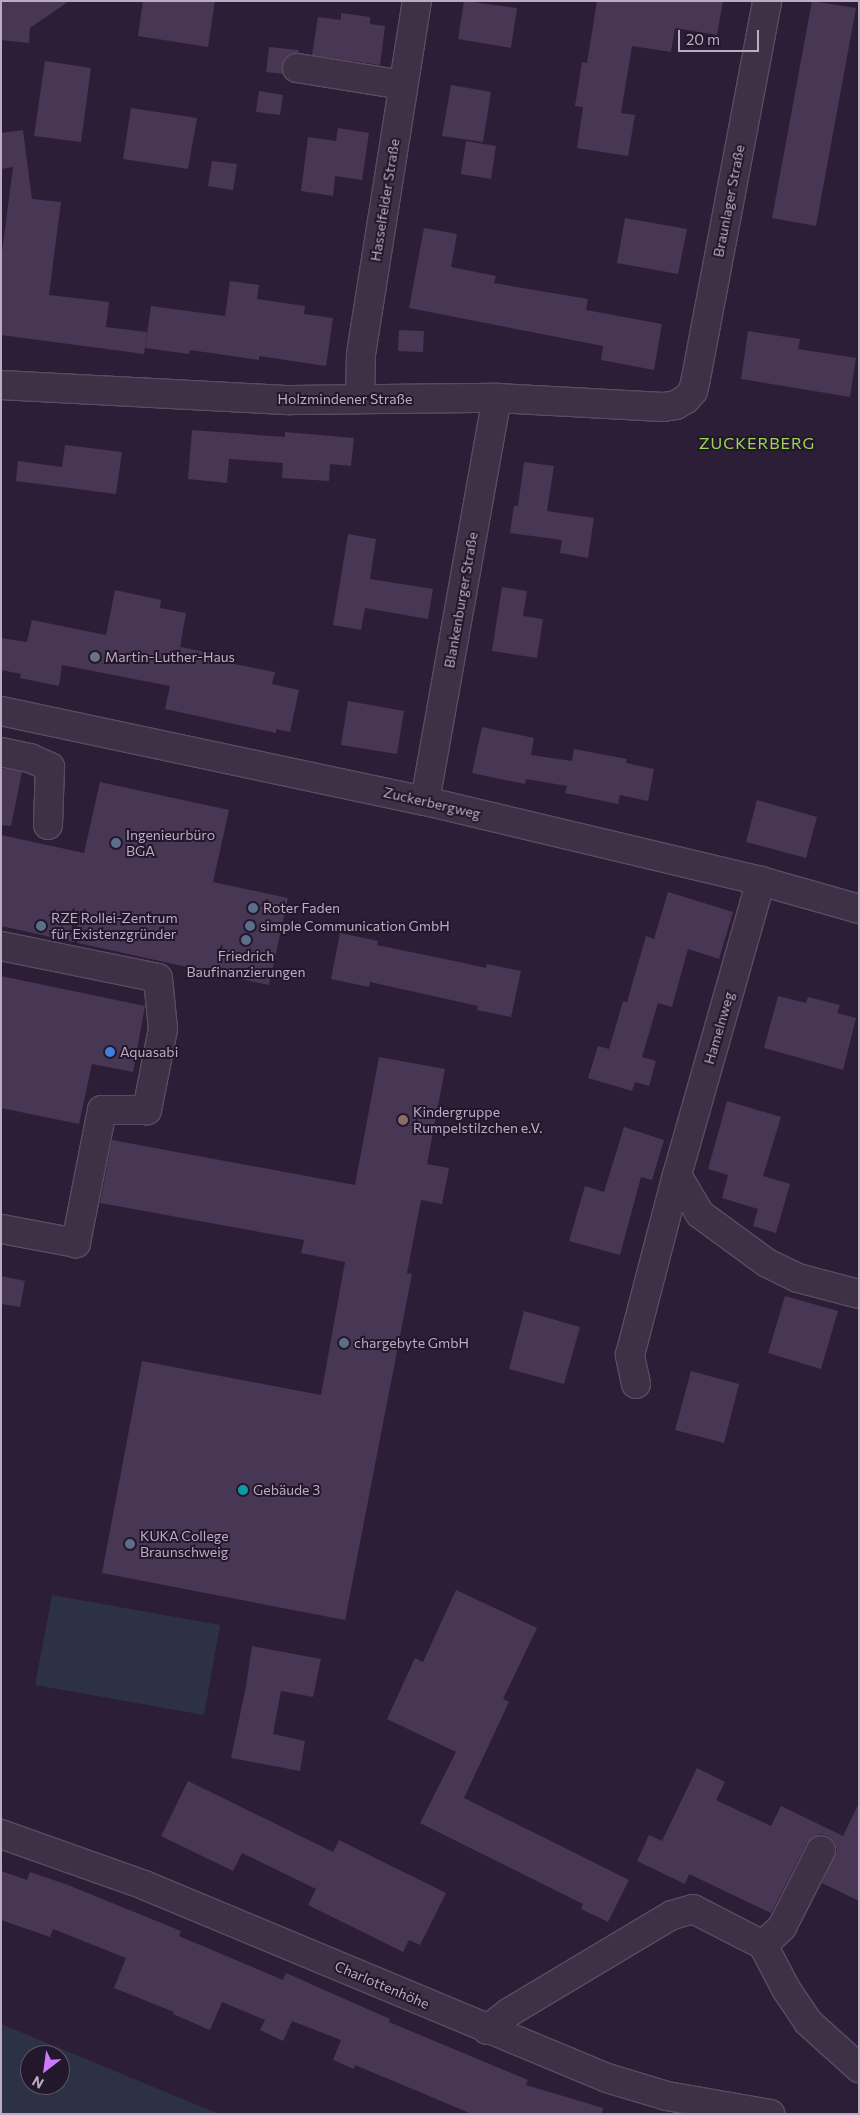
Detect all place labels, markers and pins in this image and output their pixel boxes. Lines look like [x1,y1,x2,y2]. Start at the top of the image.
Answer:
place label: Martin-Luther-Haus [105,649,235,665]
marker: Martin-Luther-Haus [89,651,101,663]
place label: Ingenieurbüro BGA [126,827,215,860]
marker: Ingenieurbüro BGA [110,837,122,849]
place label: Roter Faden [263,900,340,916]
marker: Roter Faden [247,902,259,914]
place label: RZE Rollei-Zentrum für Existenzgründer [51,910,178,942]
place label: simple Communication GmbH [260,918,450,934]
marker: RZE Rollei-Zentrum für Existenzgründer [35,920,47,932]
marker: simple Communication GmbH [244,920,256,932]
marker: Friedrich Baufinanzierungen [240,934,252,946]
place label: Friedrich Baufinanzierungen [187,948,305,980]
place label: Aquasabi [120,1044,178,1060]
marker: Aquasabi [104,1046,116,1058]
place label: Kindergruppe Rumpelstilzchen e.V. [413,1104,543,1136]
marker: Kindergruppe Rumpelstilzchen e.V. [397,1114,409,1126]
place label: chargebyte GmbH [354,1335,469,1351]
marker: chargebyte GmbH [338,1337,350,1349]
place label: Gebäude 3 [253,1482,320,1498]
marker: Gebäude 3 [237,1484,249,1496]
place label: KUKA College Braunschweig [140,1528,229,1560]
marker: KUKA College Braunschweig [124,1538,136,1550]

